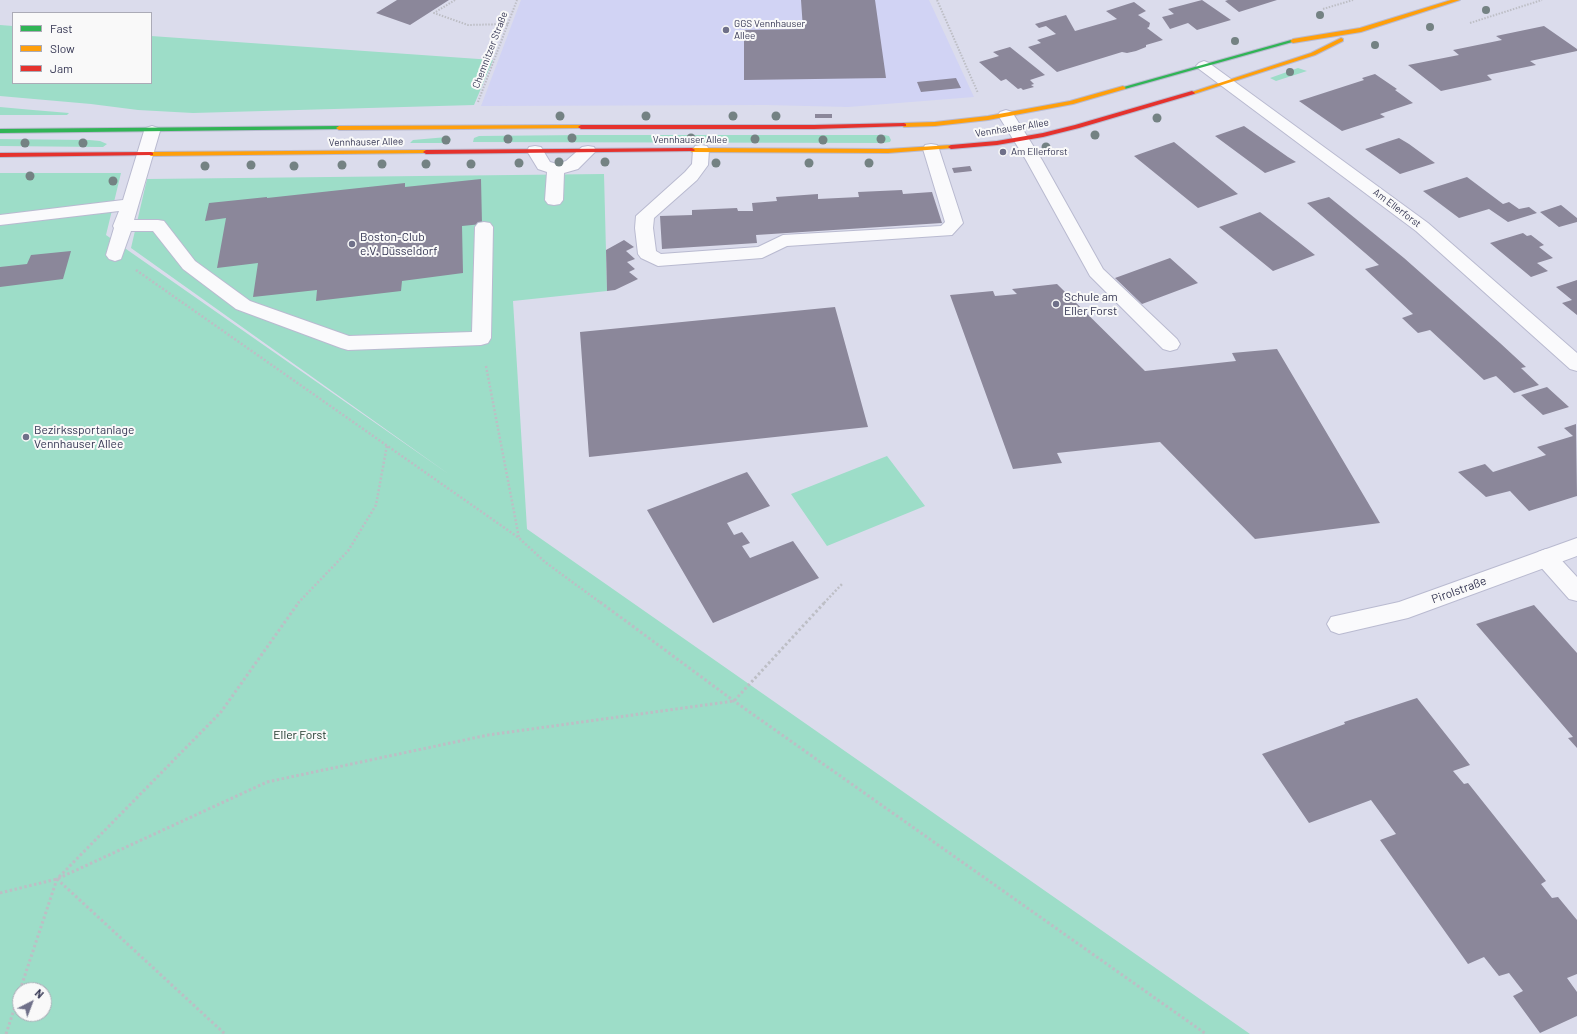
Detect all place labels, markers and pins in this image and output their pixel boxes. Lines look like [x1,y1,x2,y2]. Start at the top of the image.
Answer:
place label: GGS Vennhauser Allee [734,18,805,42]
marker: GGS Vennhauser Allee [721,25,731,35]
place label: Am Ellerforst [1011,146,1068,158]
marker: Am Ellerforst [998,147,1008,157]
place label: Boston-Club e.V. Düsseldorf [360,230,438,258]
marker: Boston-Club e.V. Düsseldorf [347,239,357,249]
place label: Schule am Eller Forst [1064,290,1118,318]
marker: Schule am Eller Forst [1051,299,1061,309]
place label: Bezirkssportanlage Vennhauser Allee [34,423,134,451]
marker: Bezirkssportanlage Vennhauser Allee [21,432,31,442]

